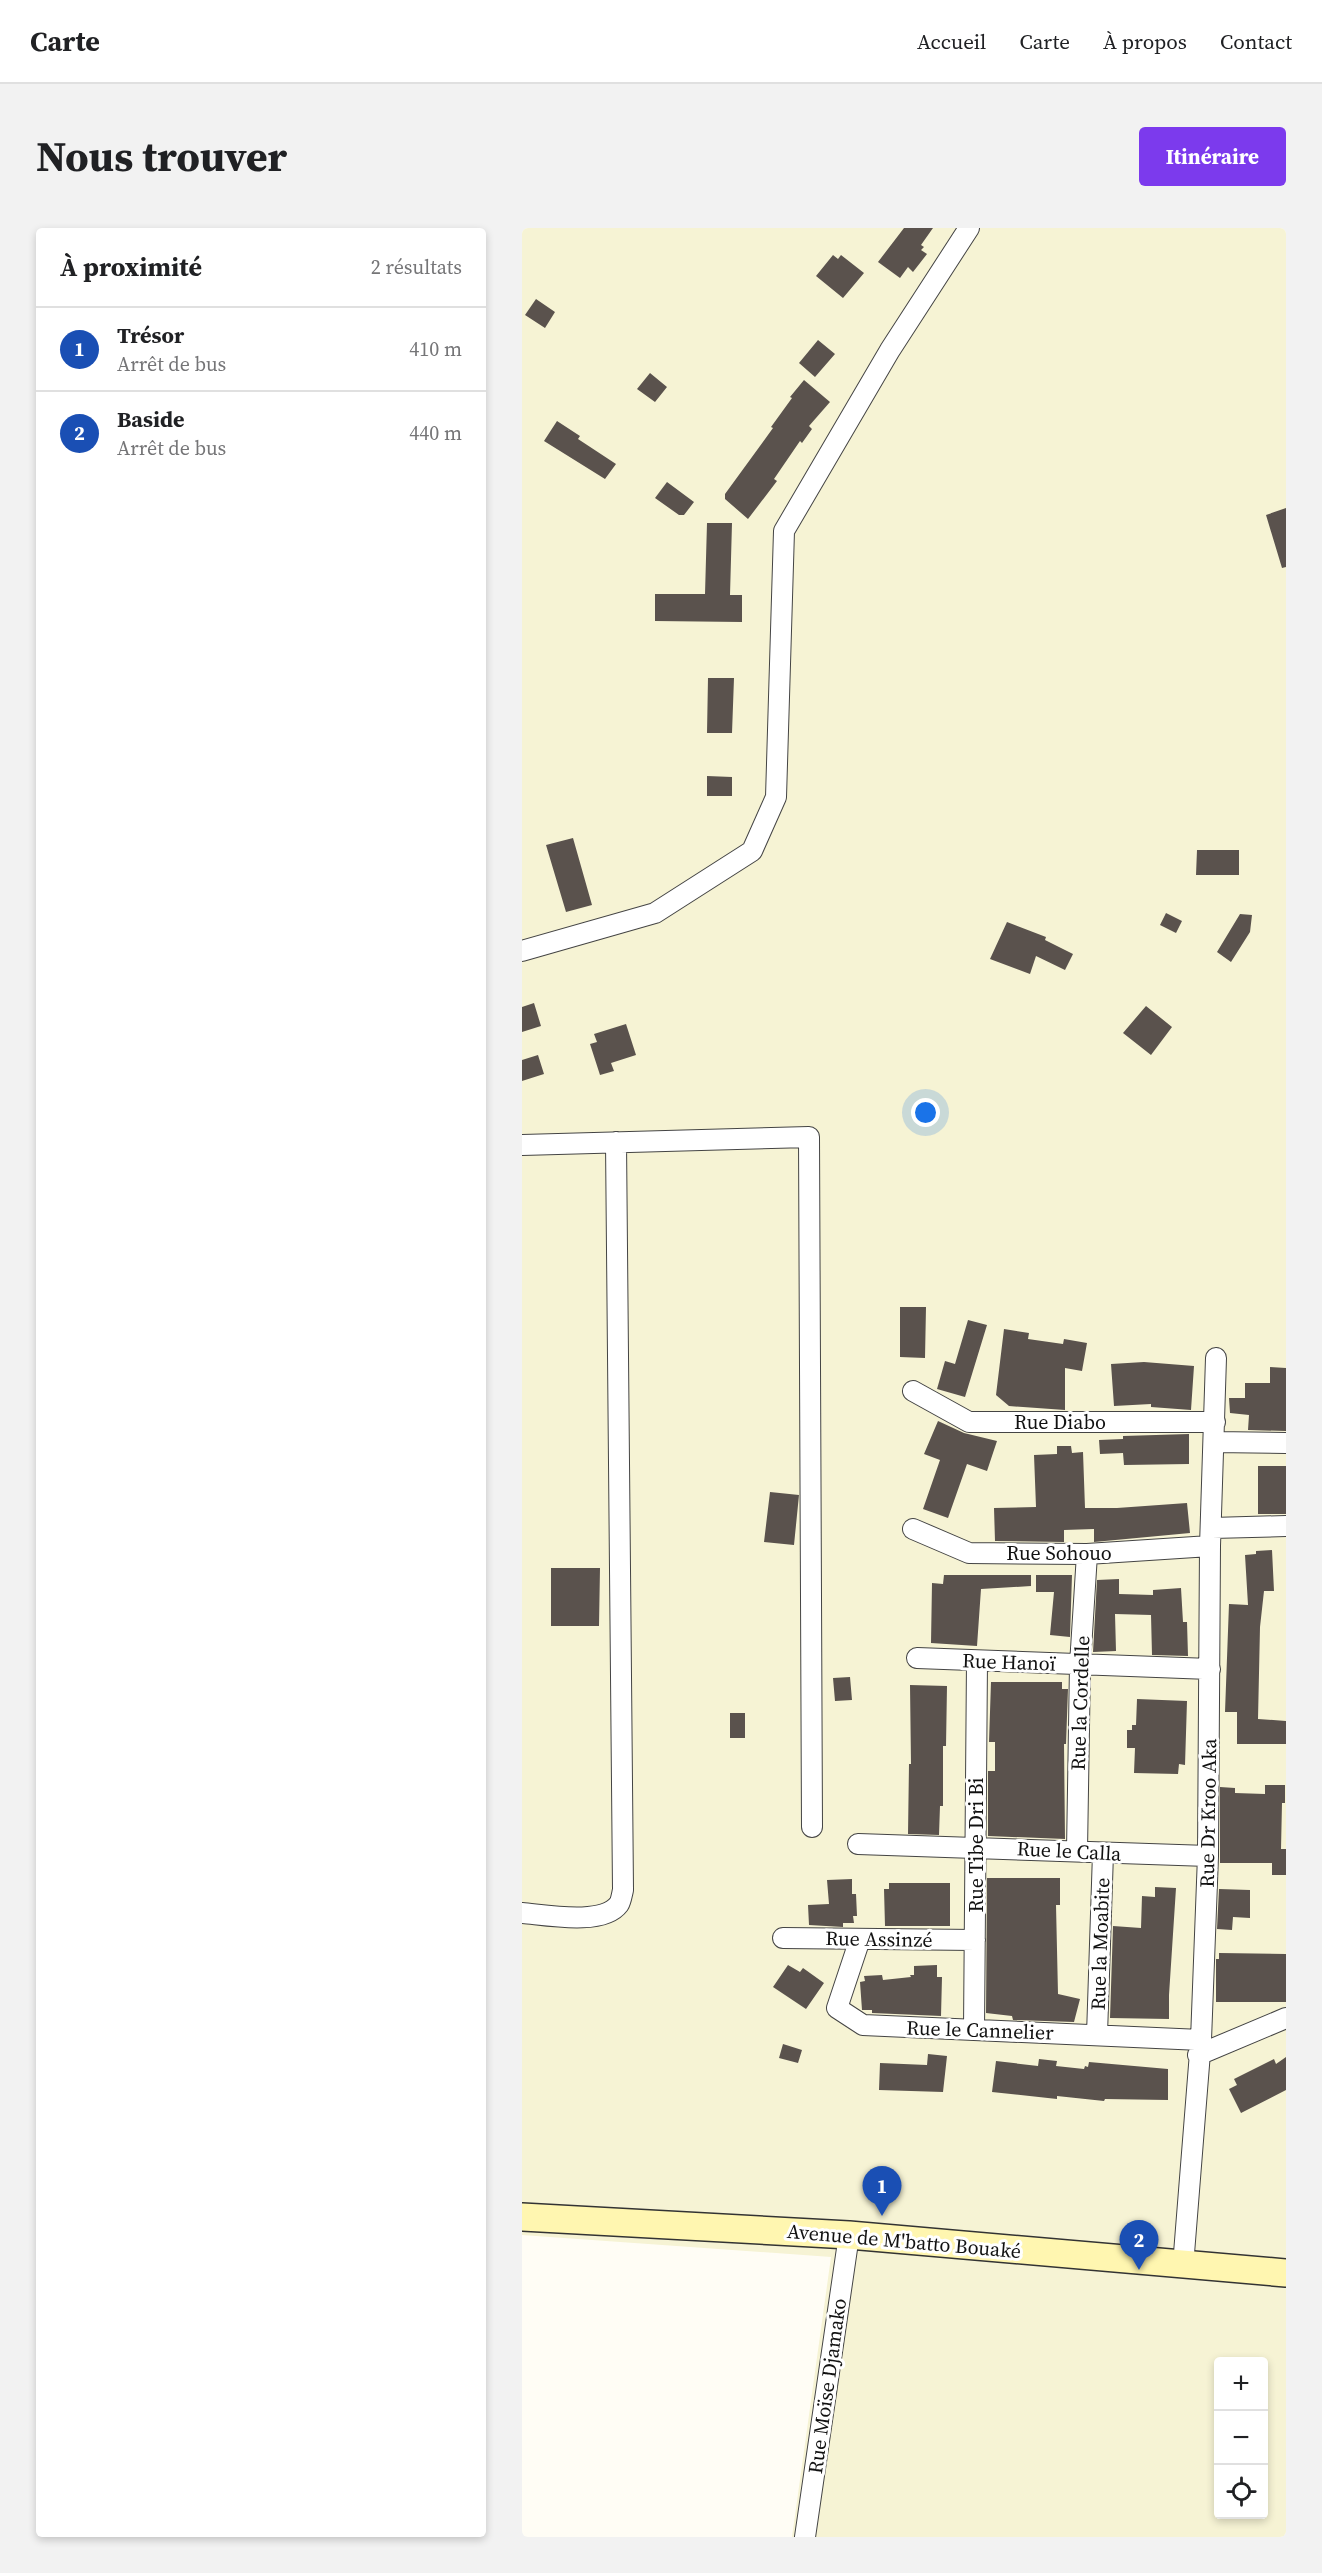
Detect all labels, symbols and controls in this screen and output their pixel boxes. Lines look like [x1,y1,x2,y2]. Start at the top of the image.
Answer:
text: Carte [30,22,100,60]
text: Accueil [917,27,986,56]
text: Carte [1019,27,1070,56]
text: À propos [1103,27,1187,56]
text: Contact [1220,27,1292,56]
text: Nous trouver [36,127,287,185]
button: Itinéraire [1139,127,1286,186]
text: À proximité [60,249,202,285]
text: 2 résultats [371,253,462,281]
text: Trésor [117,320,184,350]
text: 1 [74,335,85,363]
text: 410 m [409,335,462,363]
text: Arrêt de bus [117,350,226,378]
text: Baside [117,404,184,434]
text: 2 [74,419,85,447]
text: 440 m [409,419,462,447]
text: Arrêt de bus [117,434,226,462]
your location [911,1098,940,1127]
street label: Rue Diabo [1014,1408,1106,1436]
street label: Rue Sohouo [1006,1539,1112,1567]
street label: Rue la Cordelle [1064,1635,1096,1771]
street label: Rue Hanoï [962,1646,1057,1678]
street label: Rue Dr Kroo Aka [1193,1737,1223,1888]
street label: Rue Tibe Dri Bi [962,1777,990,1912]
street label: Rue le Calla [1016,1834,1123,1868]
street label: Rue la Moabite [1084,1877,1116,2011]
street label: Rue Assinzé [825,1924,933,1954]
street label: Rue le Cannelier [906,2013,1055,2047]
pin: 1 [862,2166,902,2216]
street label: Avenue de M'batto Bouaké [786,2217,1022,2265]
pin: 2 [1120,2220,1158,2270]
street label: Rue Moïse Djamako [801,2297,853,2475]
map controls [1214,2357,1268,2519]
button: + [1214,2357,1268,2411]
button: − [1214,2411,1268,2465]
button: locate [1214,2465,1268,2519]

